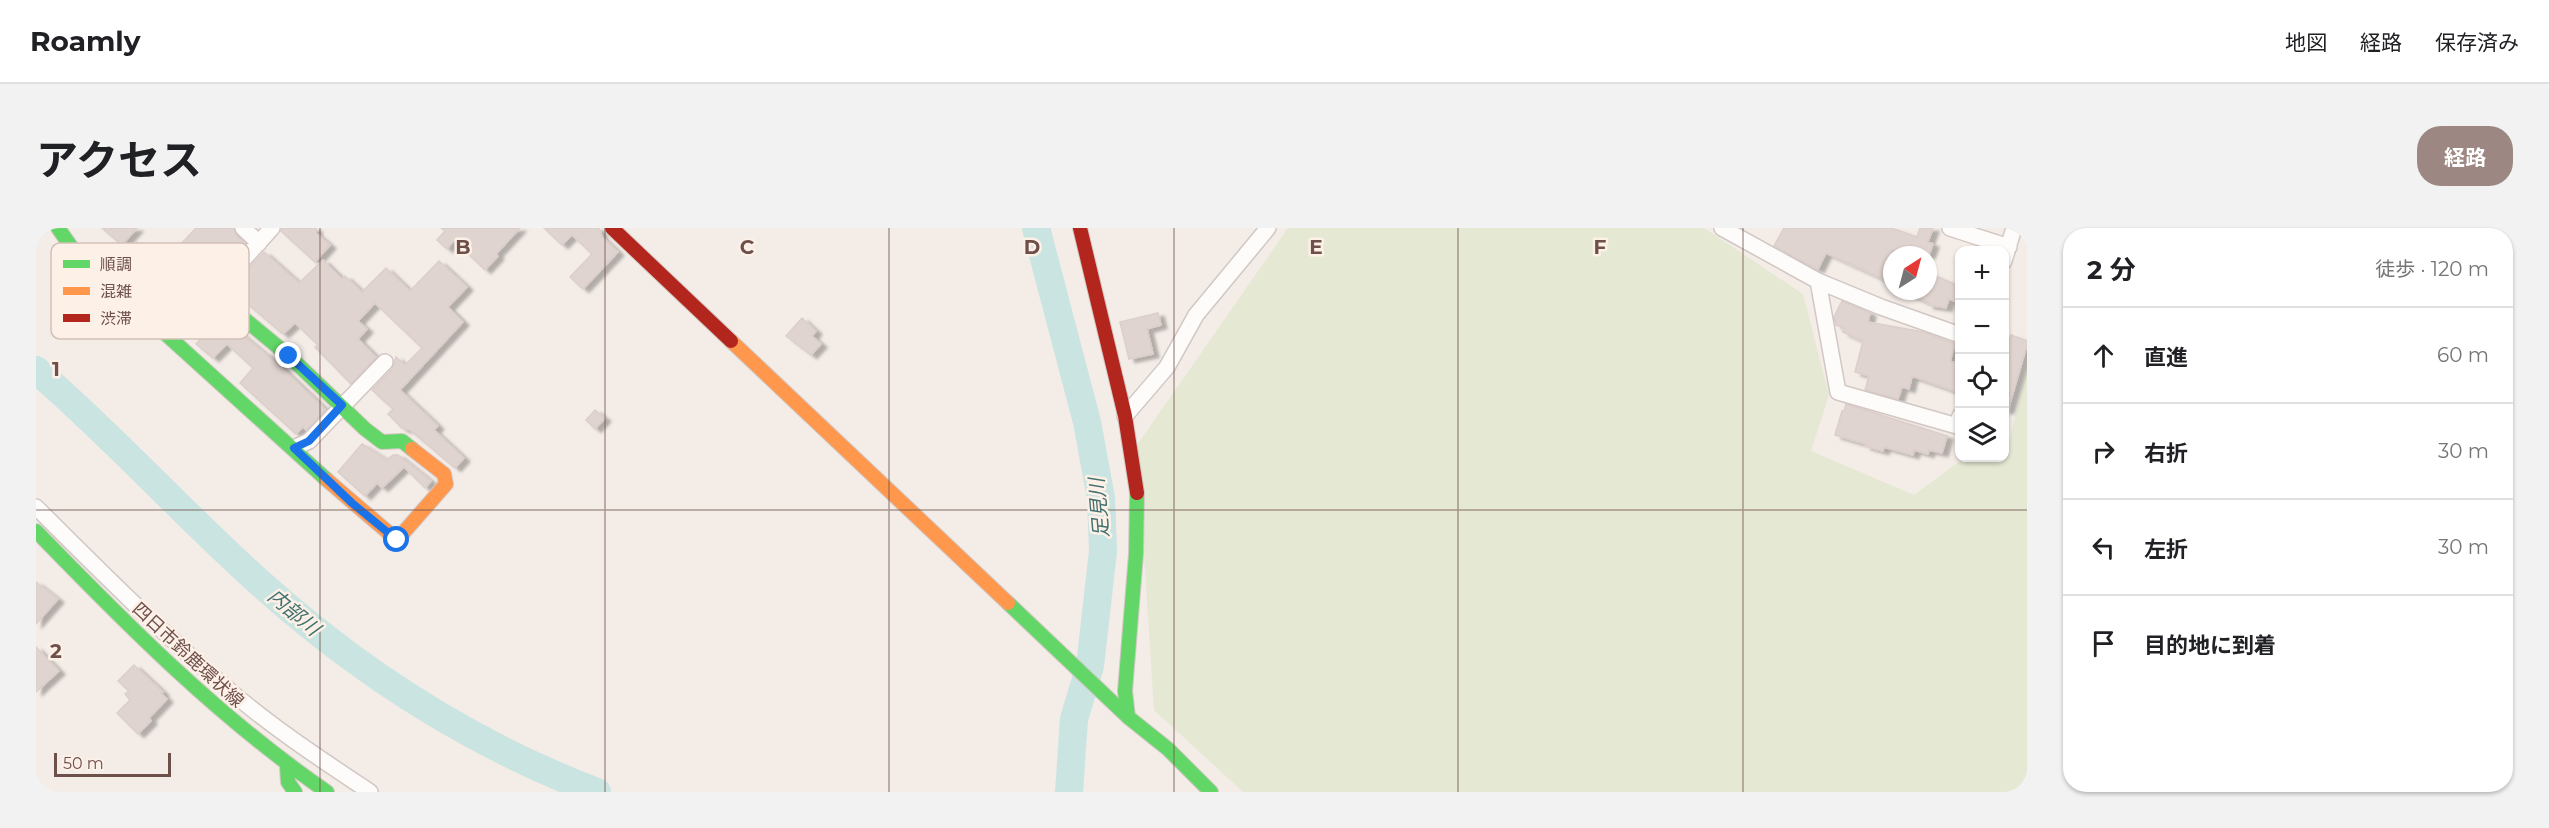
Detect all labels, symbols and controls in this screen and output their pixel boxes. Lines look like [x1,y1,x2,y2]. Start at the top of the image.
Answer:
text: Roamly [30,24,140,58]
text: 地図 [2285,30,2327,55]
text: 経路 [2360,30,2402,55]
text: 保存済み [2435,30,2519,55]
button: 経路 [2417,126,2513,186]
text: アクセス [36,134,202,186]
text: B [455,235,471,259]
text: C [740,235,755,259]
text: D [1024,235,1040,259]
text: E [1309,235,1323,259]
text: F [1594,235,1607,259]
legend [51,243,249,339]
north arrow [1883,246,1937,300]
map controls [1955,246,2009,462]
button: + [1955,246,2009,300]
text: 2 分 [2087,254,2136,286]
text: 順調 [100,255,132,274]
text: 徒歩 · 120 m [2375,257,2489,281]
text: 混雑 [100,282,132,301]
button: − [1955,300,2009,354]
text: 渋滞 [100,309,132,328]
icon: ahead [2087,339,2120,372]
route end [275,342,301,368]
text: 60 m [2437,343,2489,367]
text: 直進 [2144,344,2188,371]
button: locate [1955,354,2009,408]
text: 1 [52,357,60,381]
button: layers [1955,408,2009,462]
icon: right [2087,435,2120,468]
text: 30 m [2438,439,2489,463]
text: 右折 [2144,440,2188,467]
water label: 足見川 [1084,475,1114,539]
route start [383,526,409,552]
icon: left [2087,531,2120,564]
text: 30 m [2438,535,2489,559]
text: 左折 [2144,536,2188,563]
water label: 内部川 [263,584,326,642]
street label: 四日市鈴鹿環状線 [128,598,248,712]
icon: arrive [2087,627,2120,660]
text: 目的地に到着 [2144,632,2276,659]
text: 2 [50,639,62,663]
scale bar [54,750,171,778]
text: 50 m [63,754,104,773]

